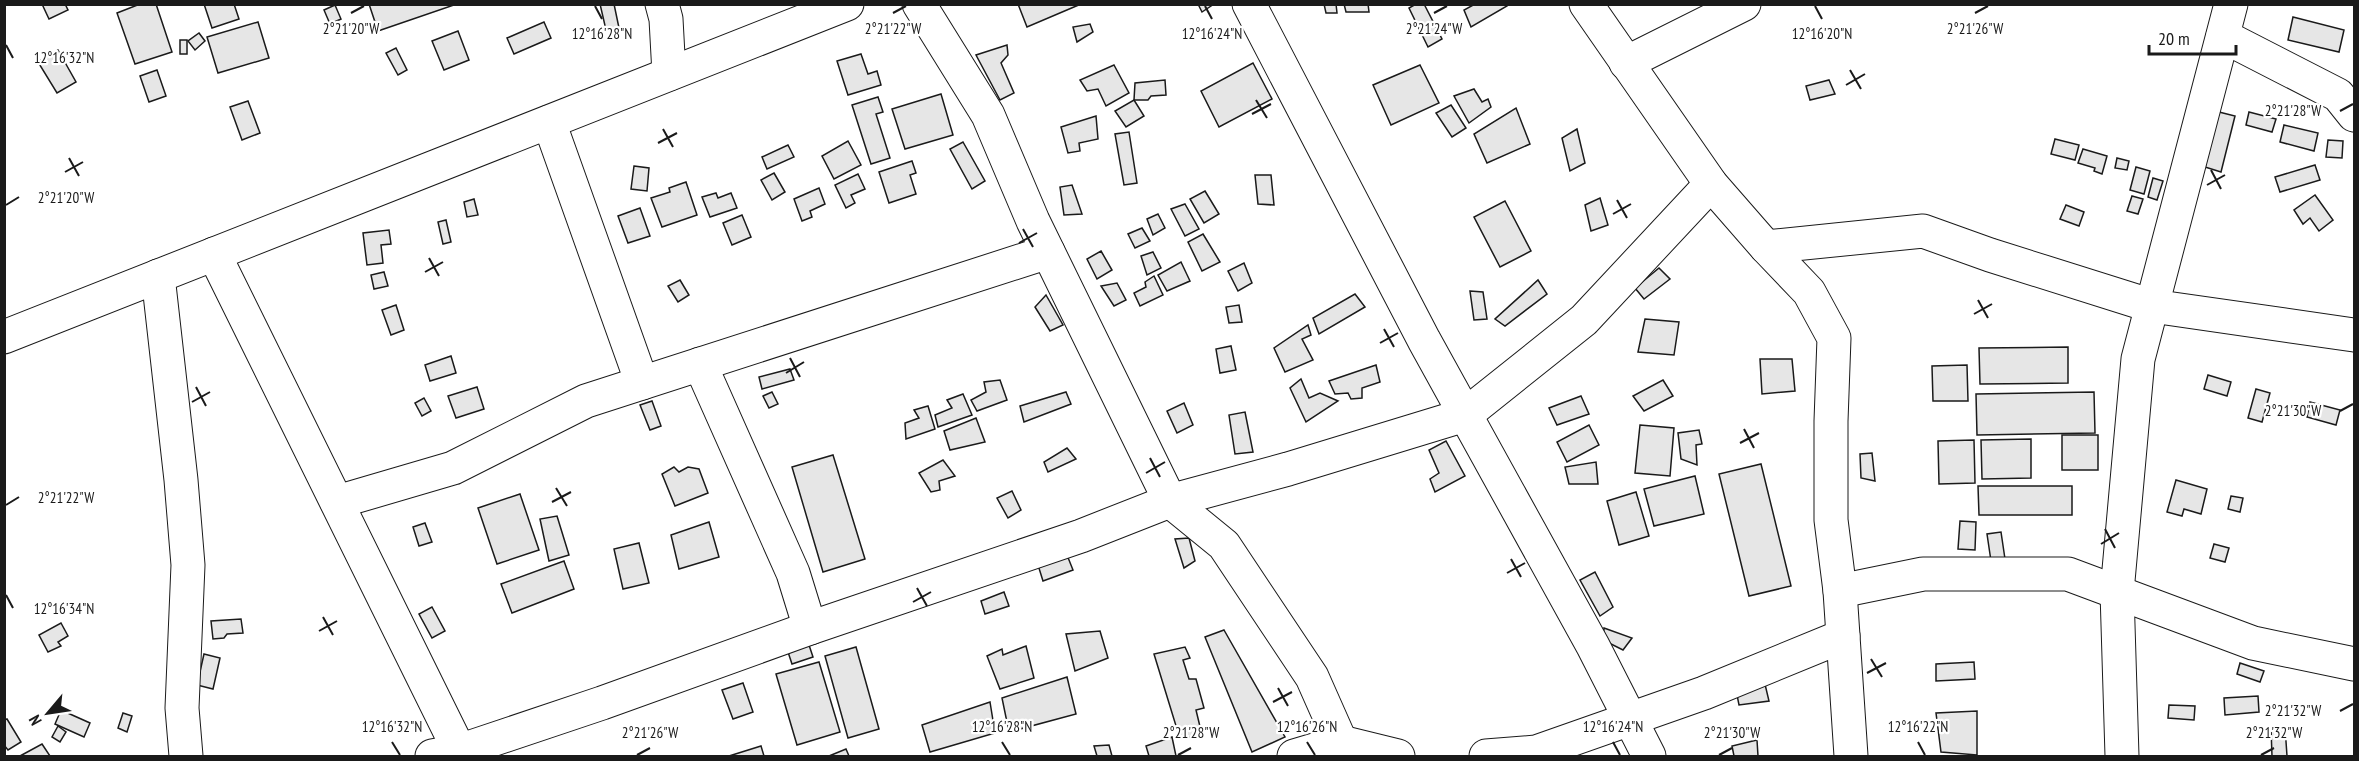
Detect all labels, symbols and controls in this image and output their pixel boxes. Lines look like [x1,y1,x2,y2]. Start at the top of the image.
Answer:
scale bar [2149,18,2236,56]
text: 2°21'20"W [323,19,379,38]
text: 2°21'22"W [865,19,921,38]
text: 2°21'24"W [1406,19,1462,38]
text: 2°21'26"W [1947,19,2003,38]
text: 12°16'28"N [572,24,632,43]
text: 12°16'24"N [1182,24,1242,43]
text: 12°16'20"N [1792,24,1852,43]
text: 20 m [2158,27,2190,50]
text: 12°16'32"N [34,48,94,67]
text: 2°21'28"W [2265,101,2321,120]
text: 2°21'20"W [38,188,94,207]
text: 2°21'30"W [2265,401,2321,420]
text: 2°21'22"W [38,488,94,507]
text: 12°16'34"N [34,599,94,618]
north arrow [18,683,78,743]
text: 2°21'32"W [2265,701,2321,720]
text: N [24,712,46,729]
text: 12°16'32"N [362,717,422,736]
text: 12°16'28"N [972,717,1032,736]
text: 12°16'26"N [1277,717,1337,736]
text: 12°16'24"N [1583,717,1643,736]
text: 12°16'22"N [1888,717,1948,736]
text: 2°21'26"W [622,723,678,742]
text: 2°21'28"W [1163,723,1219,742]
text: 2°21'30"W [1704,723,1760,742]
text: 2°21'32"W [2246,723,2302,742]

